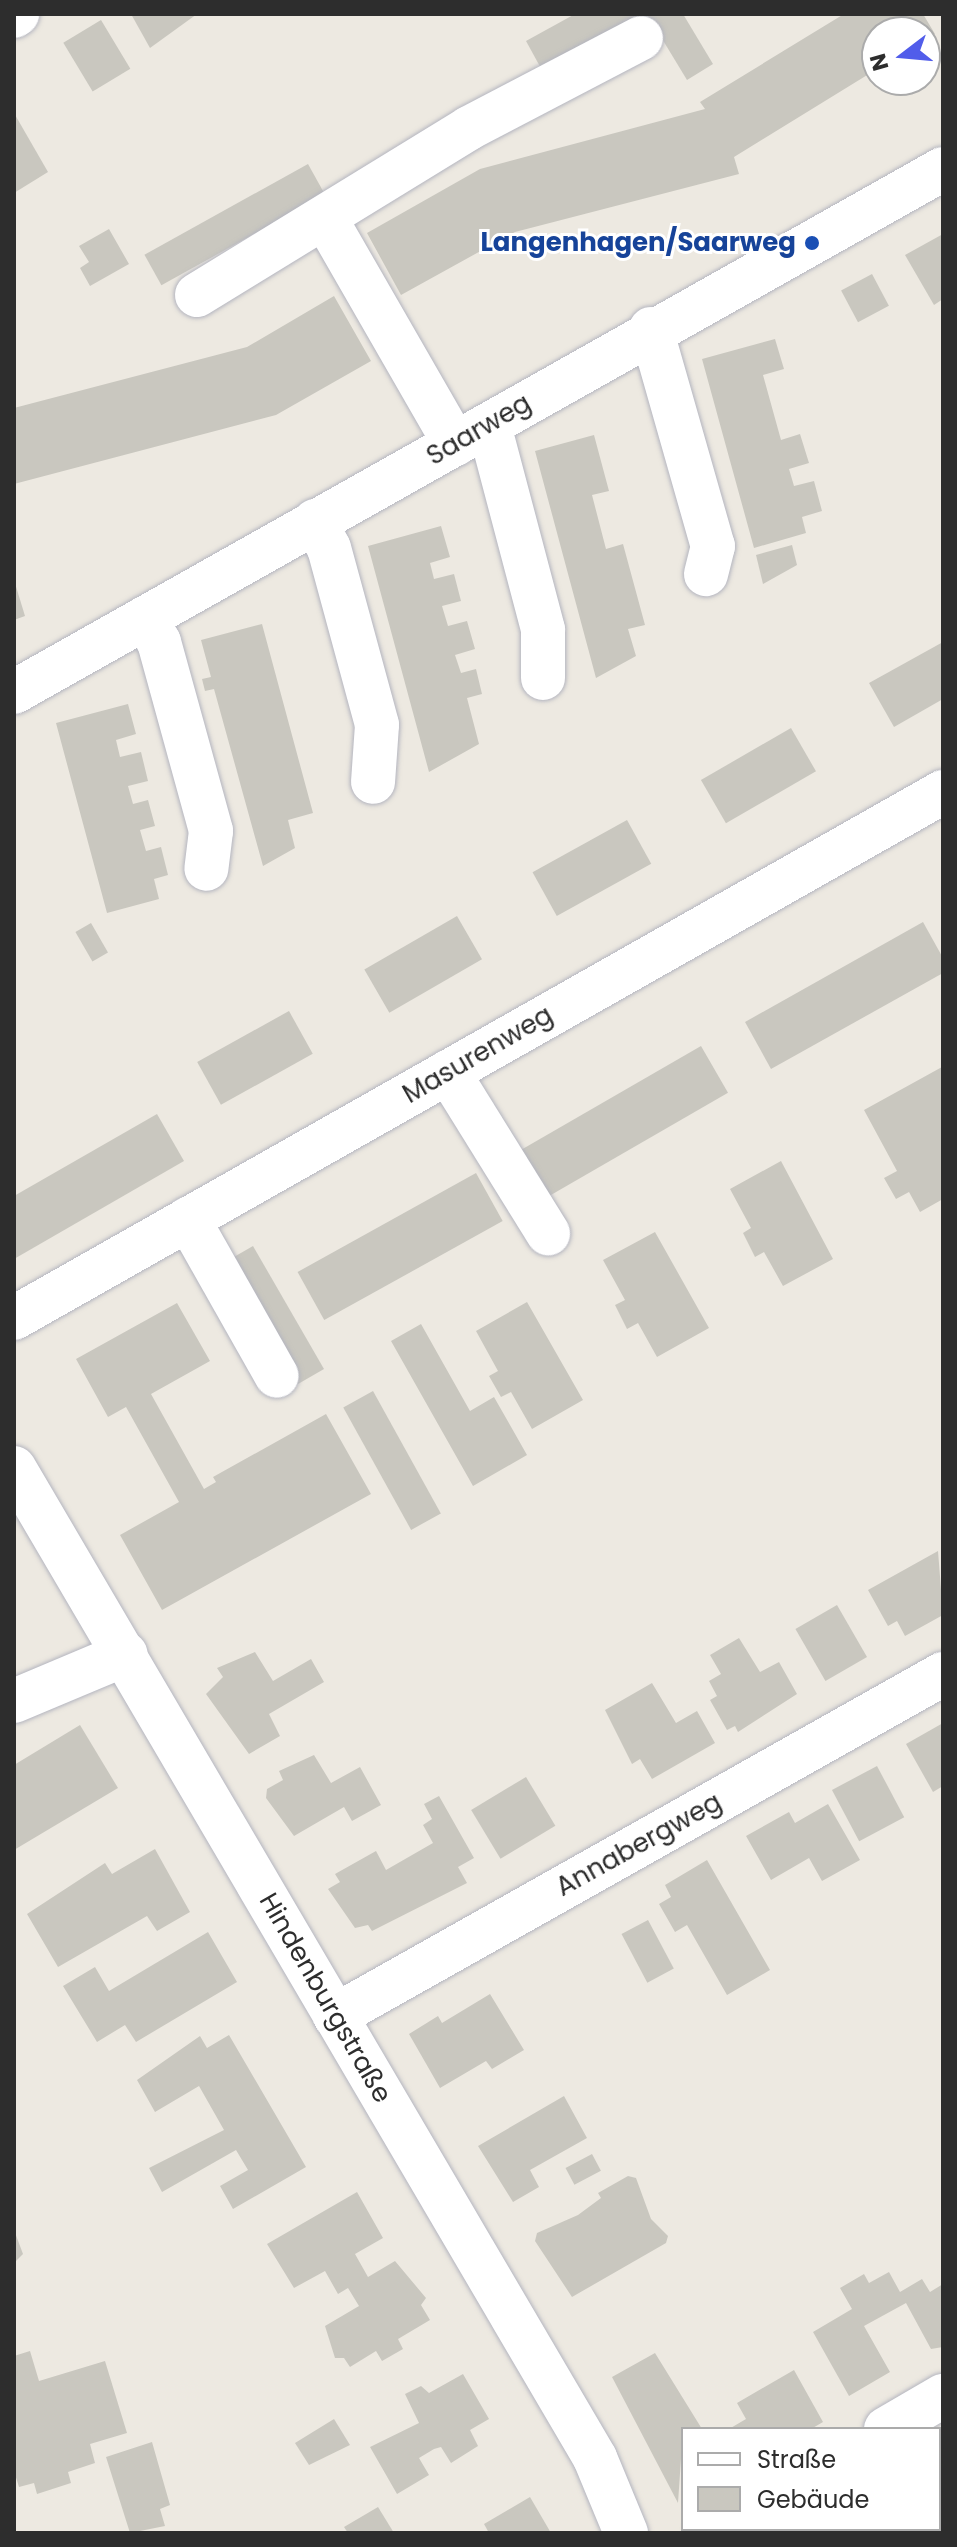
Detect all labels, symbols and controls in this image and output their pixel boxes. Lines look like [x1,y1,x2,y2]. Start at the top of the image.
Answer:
north arrow [861,16,941,96]
text: N [862,50,897,74]
place label: Langenhagen/Saarweg [480,227,796,259]
marker: Langenhagen/Saarweg [803,234,821,252]
street label: Saarweg [421,388,537,472]
street label: Masurenweg [398,1000,558,1110]
street label: Annabergweg [551,1787,727,1903]
street label: Hindenburgstraße [252,1888,398,2108]
legend [681,2427,941,2531]
text: Straße [757,2443,836,2476]
text: Gebäude [757,2483,869,2516]

